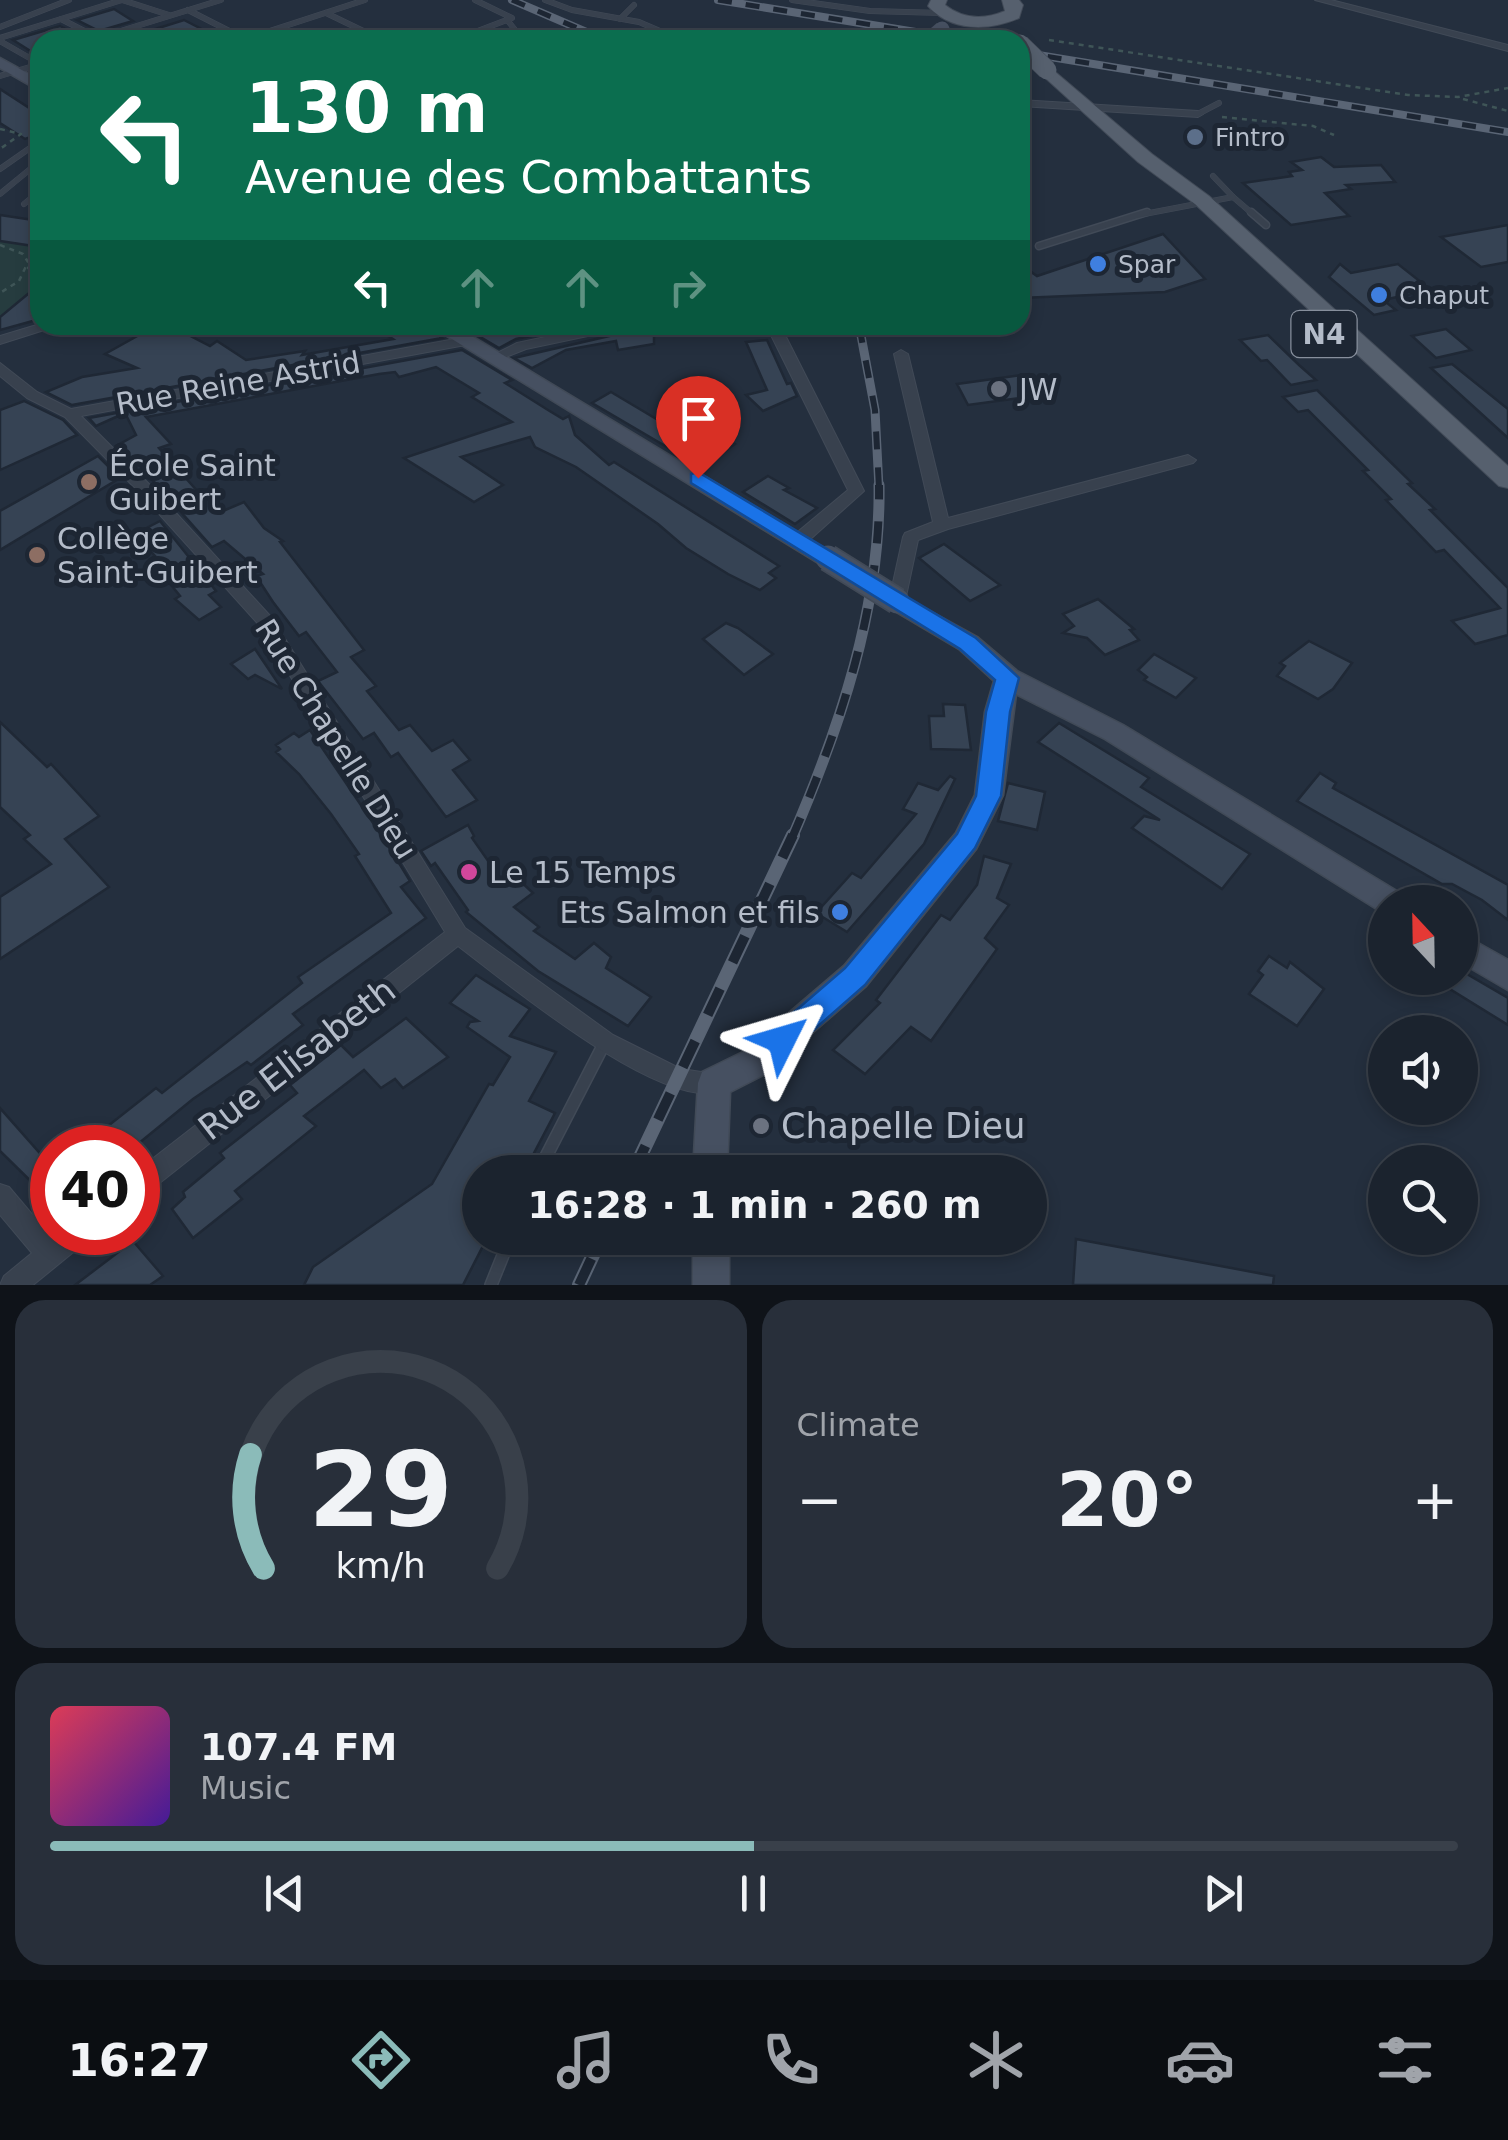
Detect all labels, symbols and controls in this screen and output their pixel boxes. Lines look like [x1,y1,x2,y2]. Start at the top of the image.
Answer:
text: 130 m [245,67,488,149]
icon: left [80,70,210,200]
place label: Fintro [1215,123,1285,152]
marker: Fintro [1184,126,1206,148]
text: Avenue des Combattants [245,151,812,204]
place label: Spar [1118,250,1176,279]
marker: Spar [1087,253,1109,275]
icon: left [345,260,400,315]
icon: ahead [450,260,505,315]
icon: ahead [555,260,610,315]
icon: right [660,260,715,315]
place label: Chaput [1399,281,1489,310]
marker: Chaput [1368,284,1390,306]
road number: N4 [1292,311,1356,357]
street label: Rue Reine Astrid [113,344,363,422]
place label: JW [1017,372,1058,407]
pin [656,376,741,479]
marker: JW [988,378,1010,400]
icon: arrive [671,391,726,446]
place label: École Saint Guibert [109,448,276,517]
marker: École Saint Guibert [78,471,100,493]
place label: Collège Saint-Guibert [57,521,258,590]
marker: Collège Saint-Guibert [26,544,48,566]
street label: Rue Chapelle Dieu [248,613,424,865]
place label: Le 15 Temps [489,855,676,890]
marker: Le 15 Temps [458,861,480,883]
north arrow [1368,885,1478,995]
map controls [1368,885,1478,1255]
place label: Ets Salmon et fils [560,895,820,930]
marker: Ets Salmon et fils [829,901,851,923]
street label: Rue Elisabeth [191,970,403,1148]
position arrow [730,988,834,1092]
button: sound [1368,1015,1478,1125]
place label: Chapelle Dieu [781,1106,1025,1146]
marker: Chapelle Dieu [750,1115,772,1137]
speed limit sign: 40 [30,1125,160,1255]
button: search [1368,1145,1478,1255]
text: 16:28 · 1 min · 260 m [527,1183,982,1227]
text: Climate [797,1406,920,1444]
text: 29 [308,1429,453,1551]
text: 20° [1056,1456,1198,1544]
text: − [797,1468,843,1532]
text: + [1412,1468,1458,1532]
text: km/h [336,1545,426,1586]
text: 107.4 FM [200,1725,397,1769]
text: Music [200,1769,291,1807]
icon: previous [257,1866,312,1921]
icon: pause [726,1866,781,1921]
icon: next [1196,1866,1251,1921]
icon: directions [346,2025,416,2095]
icon: music [551,2025,621,2095]
icon: phone [756,2025,826,2095]
icon: climate [961,2025,1031,2095]
icon: car [1165,2025,1235,2095]
icon: filters [1370,2025,1440,2095]
text: 16:27 [67,2034,211,2087]

